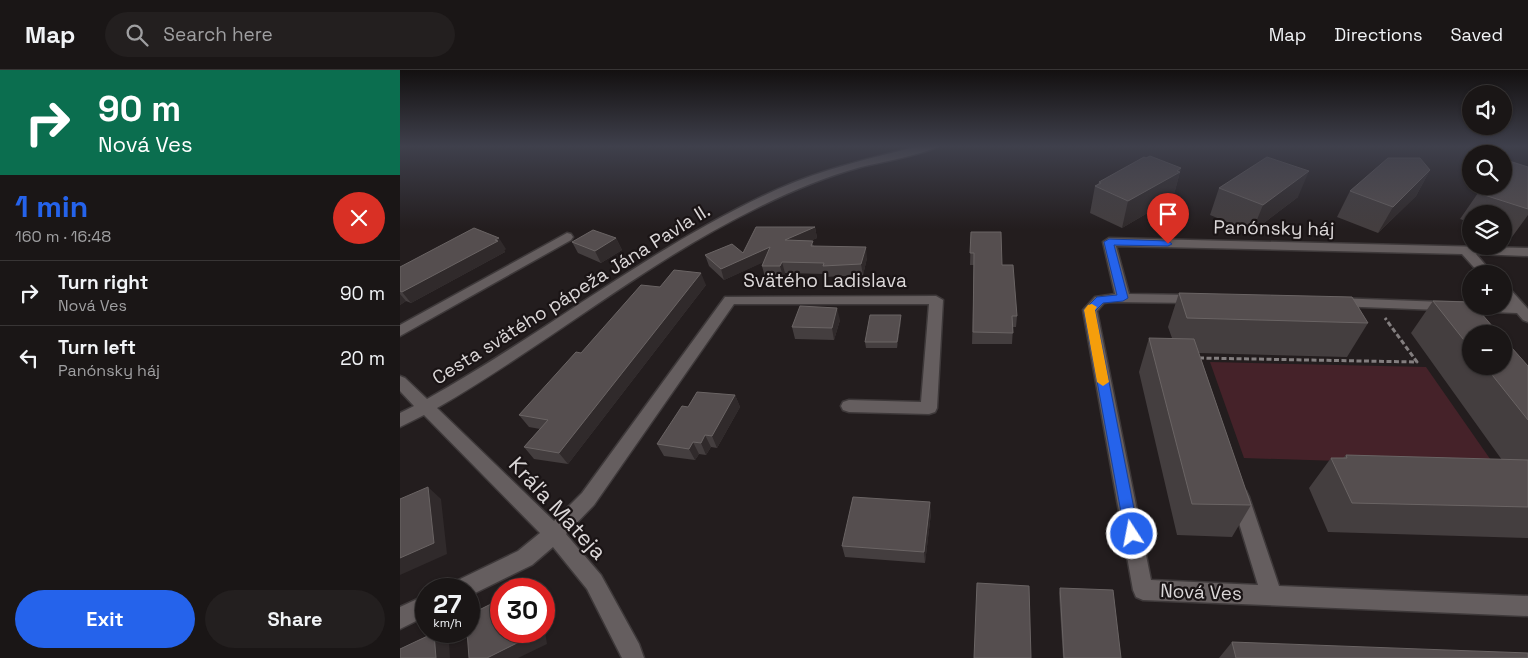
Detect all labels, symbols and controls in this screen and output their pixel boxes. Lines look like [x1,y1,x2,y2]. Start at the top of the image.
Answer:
search box [105,12,455,57]
text: Map [25,19,75,50]
icon: search [123,21,151,49]
text: Search here [163,22,273,47]
text: Map [1269,23,1306,46]
text: Directions [1334,23,1423,46]
text: Saved [1451,23,1503,46]
map controls [1462,85,1512,375]
button: sound [1462,85,1512,135]
text: 90 m [98,87,181,131]
icon: right [15,90,80,155]
text: Nová Ves [98,130,193,158]
button: search [1462,145,1512,195]
text: 1 min [15,187,88,226]
button: close [333,192,385,244]
pin [1147,193,1189,244]
street label: Cesta svätého pápeža Jána Pavla II. [427,198,715,390]
icon: arrive [1154,200,1182,228]
button: layers [1462,205,1512,255]
street label: Panónsky háj [1213,214,1335,242]
text: 160 m · 16:48 [15,226,111,247]
button: + [1462,265,1512,315]
street label: Svätého Ladislava [743,268,907,293]
text: Turn right [58,270,148,295]
icon: right [15,279,43,307]
text: 90 m [340,281,385,306]
text: Nová Ves [58,295,127,316]
button: − [1462,325,1512,375]
text: Turn left [58,335,136,360]
icon: left [15,344,43,372]
text: 20 m [340,346,385,371]
text: Panónsky háj [58,360,160,381]
street label: Kráľa Mateja [503,451,613,566]
position arrow [1105,507,1157,559]
speed limit sign: 30 [490,578,555,643]
street label: Nová Ves [1160,578,1242,606]
text: 27 [433,588,462,620]
button: Exit [15,590,195,648]
button: Share [205,590,385,648]
text: km/h [433,615,462,631]

